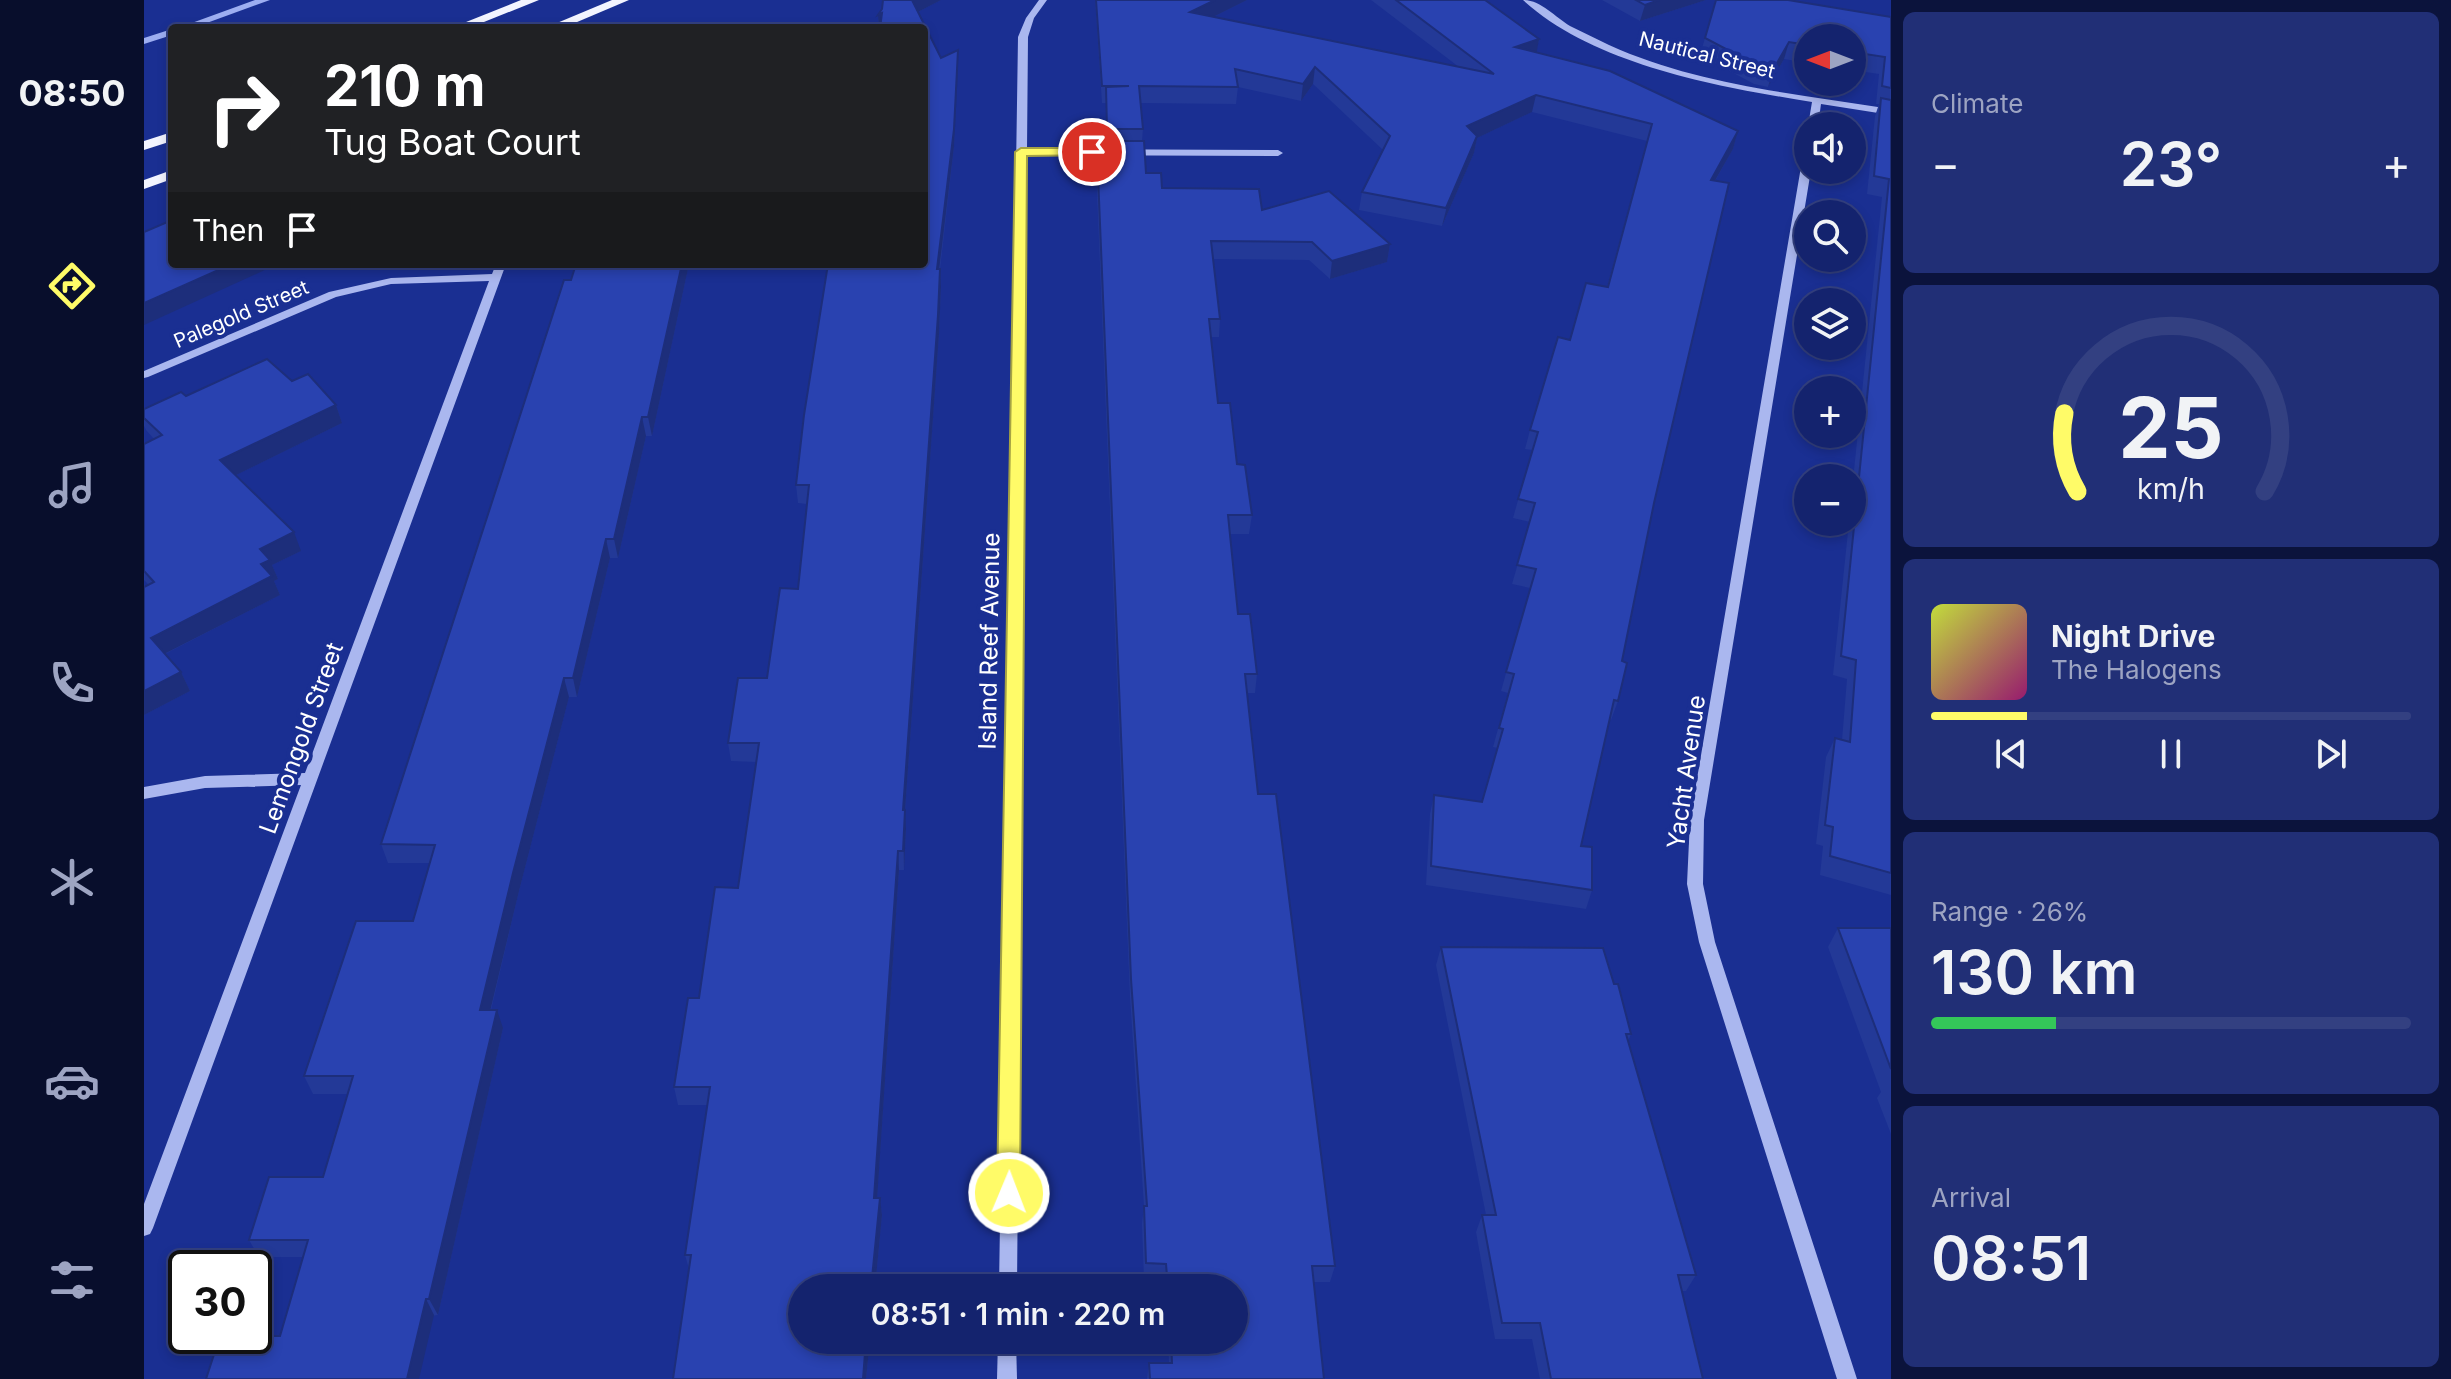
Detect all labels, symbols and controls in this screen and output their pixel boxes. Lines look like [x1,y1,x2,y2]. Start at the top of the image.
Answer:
north arrow [1794,24,1866,96]
map controls [1794,24,1866,536]
street label: Nautical Street [1637,27,1778,84]
text: 210 m [324,52,486,120]
icon: right [192,56,296,160]
text: 08:50 [18,71,126,115]
text: Climate [1931,88,2023,119]
button: sound [1794,112,1866,184]
pin [1058,118,1126,186]
text: Tug Boat Court [324,120,581,164]
text: 23° [2120,128,2222,200]
icon: arrive [1070,130,1114,174]
text: − [1931,137,1960,191]
text: + [2382,137,2411,191]
button: search [1794,200,1866,272]
icon: arrive [280,208,324,252]
text: Then [192,212,264,248]
icon: directions [44,258,100,314]
street label: Palegold Street [170,275,312,353]
button: layers [1794,288,1866,360]
button: + [1794,376,1866,448]
text: 25 [2118,377,2224,478]
icon: music [44,457,100,513]
button: − [1794,464,1866,536]
text: km/h [2137,471,2205,506]
street label: Island Reef Avenue [973,532,1005,750]
text: Night Drive [2051,618,2215,654]
street label: Lemongold Street [253,638,349,838]
text: The Halogens [2051,654,2222,685]
icon: phone [44,655,100,711]
street label: Yacht Avenue [1661,693,1711,851]
icon: previous [1989,732,2033,776]
icon: pause [2149,732,2193,776]
icon: next [2309,732,2353,776]
icon: climate [44,854,100,910]
text: Range · 26% [1931,896,2088,927]
text: 130 km [1931,936,2137,1008]
icon: car [44,1053,100,1109]
position arrow [967,1151,1051,1235]
text: Arrival [1931,1182,2011,1213]
text: 08:51 [1931,1222,2091,1294]
speed limit sign: 30 [168,1250,272,1354]
icon: filters [44,1252,100,1308]
text: 08:51 · 1 min · 220 m [871,1296,1165,1332]

